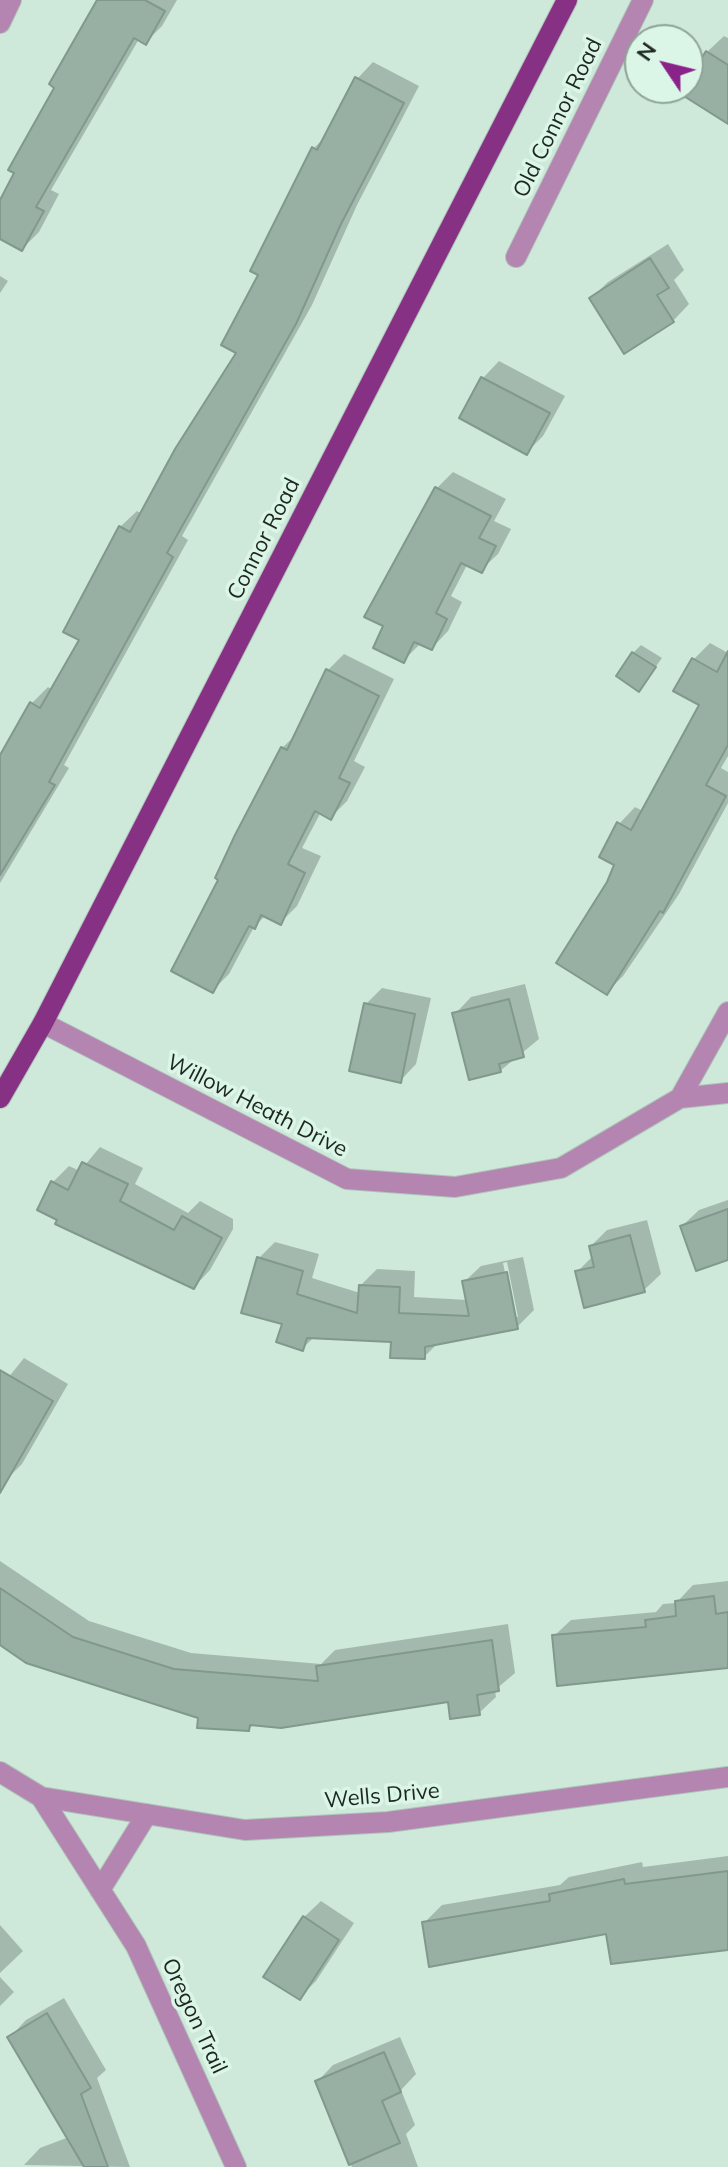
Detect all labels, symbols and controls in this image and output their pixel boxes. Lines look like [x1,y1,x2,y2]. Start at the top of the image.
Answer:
north arrow [624,24,704,104]
street label: Old Connor Road [508,34,608,202]
text: N [630,37,662,66]
street label: Connor Road [222,474,306,604]
street label: Willow Heath Drive [162,1049,352,1163]
street label: Wells Drive [323,1778,441,1814]
street label: Oregon Trail [156,1954,232,2078]

